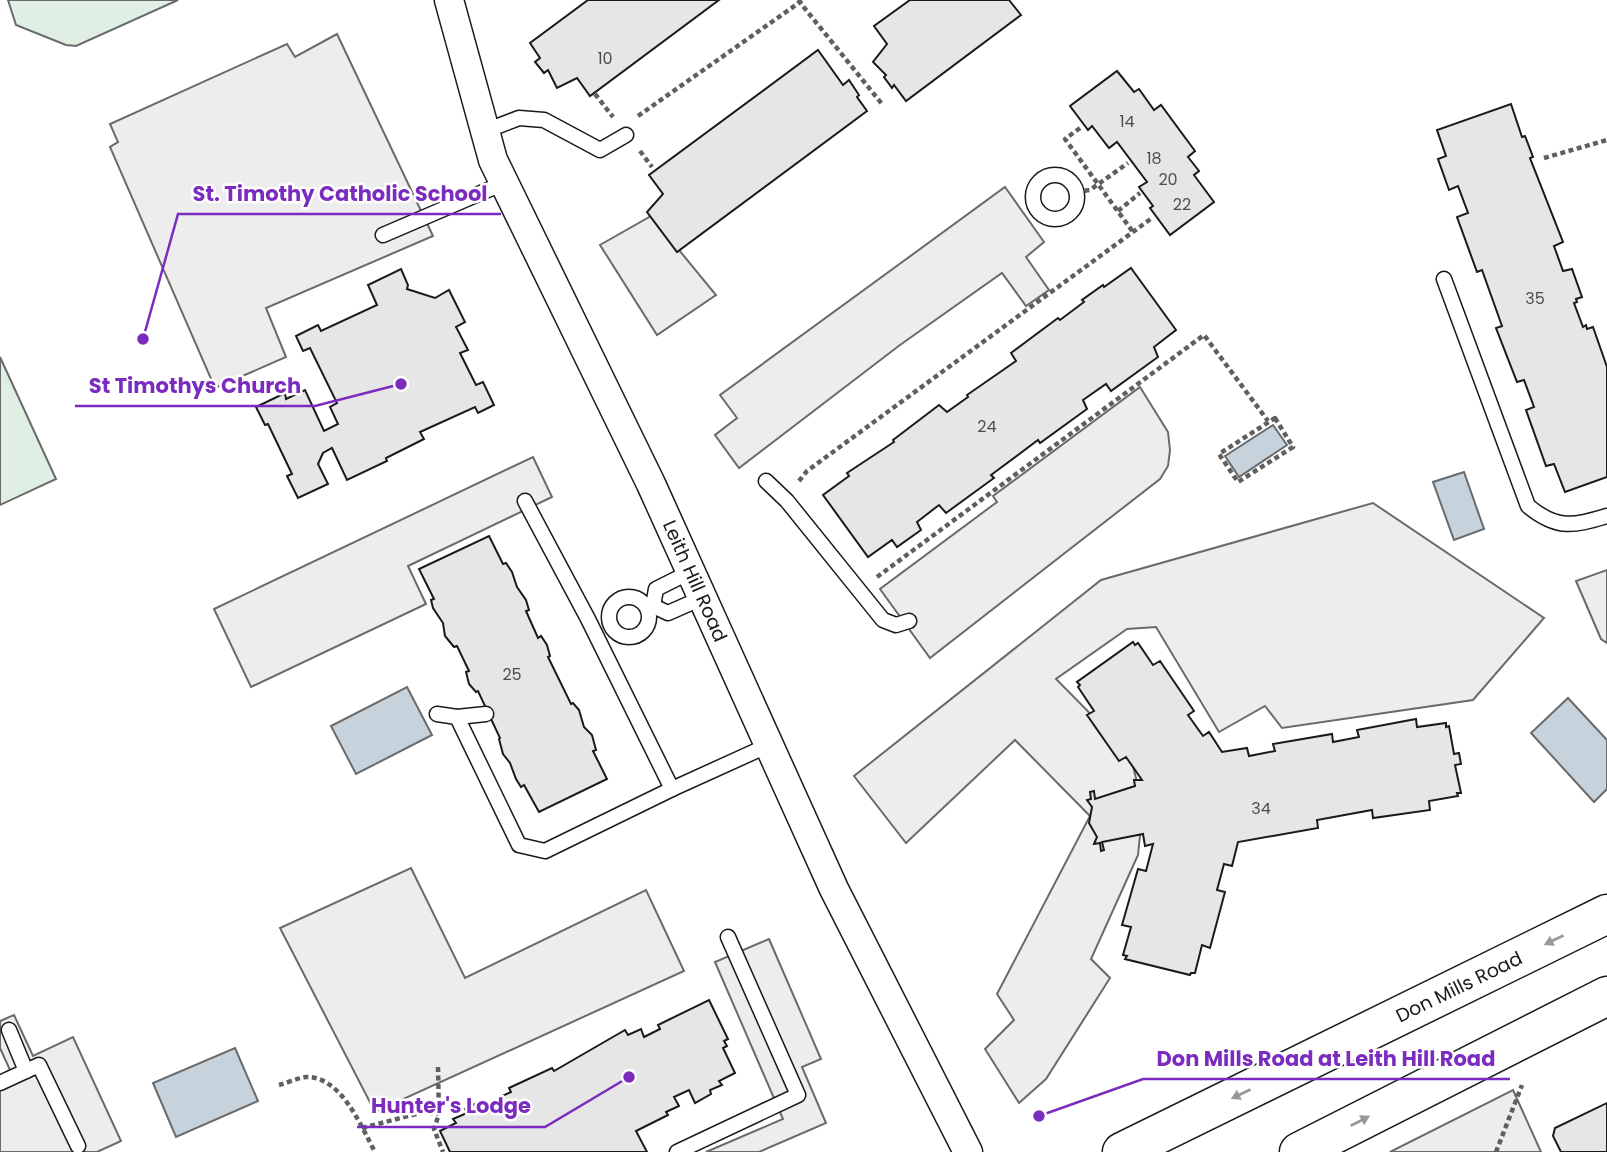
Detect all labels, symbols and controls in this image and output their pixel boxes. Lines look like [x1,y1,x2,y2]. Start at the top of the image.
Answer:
house number: 10 [597,47,613,70]
house number: 14 [1119,110,1135,133]
house number: 18 [1146,147,1162,170]
house number: 20 [1158,168,1178,191]
callout: St. Timothy Catholic School [178,172,501,214]
text: St. Timothy Catholic School [192,179,488,208]
house number: 22 [1173,193,1191,216]
house number: 35 [1525,287,1545,310]
callout: St Timothys Church [75,364,315,406]
text: St Timothys Church [89,371,301,400]
house number: 24 [977,415,997,438]
street label: Leith Hill Road [656,516,734,646]
house number: 25 [502,663,522,686]
house number: 34 [1251,797,1271,820]
one-way arrow [1544,934,1564,946]
street label: Don Mills Road [1391,945,1527,1029]
callout: Don Mills Road at Leith Hill Road [1143,1037,1510,1079]
text: Don Mills Road at Leith Hill Road [1157,1044,1495,1073]
callout: Hunter's Lodge [357,1085,545,1127]
one-way arrow [1231,1088,1251,1099]
text: Hunter's Lodge [371,1091,531,1120]
one-way arrow [1350,1115,1370,1127]

